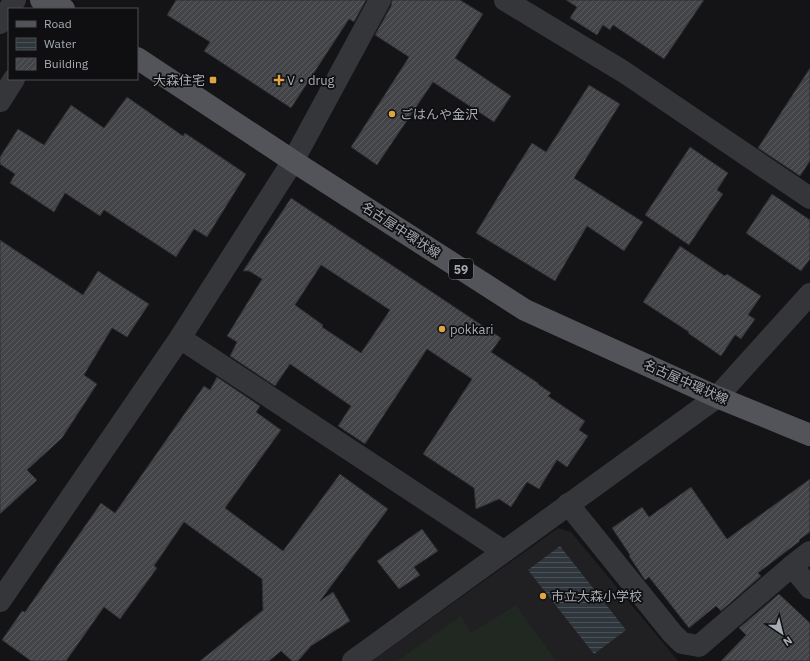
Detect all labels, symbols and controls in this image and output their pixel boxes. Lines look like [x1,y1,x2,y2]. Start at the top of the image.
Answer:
legend [8,8,138,80]
text: Road [44,16,72,31]
text: Water [44,36,77,51]
text: Building [44,56,89,71]
place label: 大森住宅 [153,72,205,89]
place label: V・drug [287,72,335,89]
marker: 大森住宅 [208,75,218,85]
marker: V・drug [274,75,284,85]
place label: ごはんや金沢 [400,106,478,123]
marker: ごはんや金沢 [387,109,397,119]
street label: 名古屋中環状線 [358,198,444,262]
road number: 59 [449,259,473,279]
place label: pokkari [450,321,493,338]
marker: pokkari [437,324,447,334]
street label: 名古屋中環状線 [641,356,731,408]
place label: 市立大森小学校 [551,588,642,605]
marker: 市立大森小学校 [538,591,548,601]
north arrow [762,613,802,653]
text: N [780,633,795,649]

